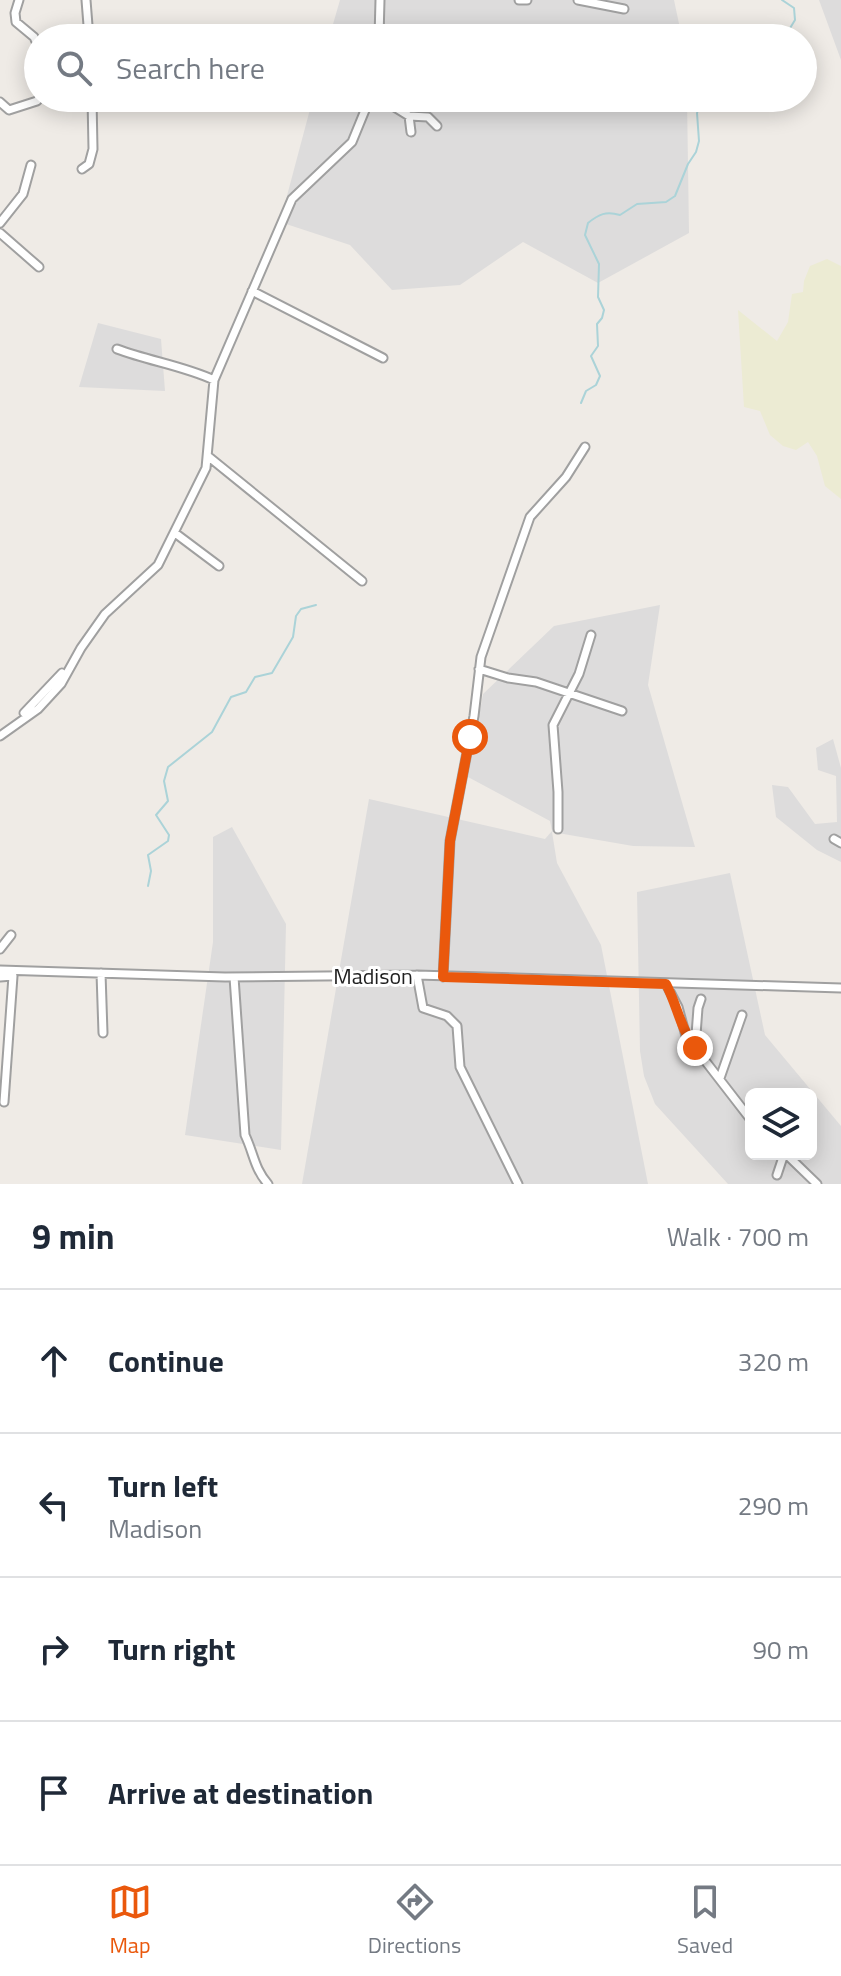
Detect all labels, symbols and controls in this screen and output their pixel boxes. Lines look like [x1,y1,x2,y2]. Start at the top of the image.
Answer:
search box [24,24,817,112]
text: Search here [116,45,265,91]
icon: search [52,46,96,90]
route start [452,719,488,755]
street label: Madison [333,959,413,993]
route end [677,1030,713,1066]
map controls [745,1088,817,1160]
button: layers [745,1088,817,1160]
text: 9 min [32,1210,115,1262]
text: Walk · 700 m [667,1217,809,1256]
text: Continue [108,1338,224,1384]
icon: ahead [32,1339,76,1383]
text: 320 m [738,1342,809,1381]
text: Turn left [108,1463,218,1509]
icon: left [32,1483,76,1527]
text: 290 m [738,1486,809,1525]
text: Madison [108,1509,202,1548]
text: Turn right [108,1626,236,1672]
icon: right [32,1627,76,1671]
text: 90 m [752,1630,809,1669]
text: Arrive at destination [108,1770,373,1816]
icon: arrive [32,1771,76,1815]
tab: Map [108,1880,152,1962]
tab: Directions [368,1880,461,1962]
tab: Saved [677,1880,733,1962]

